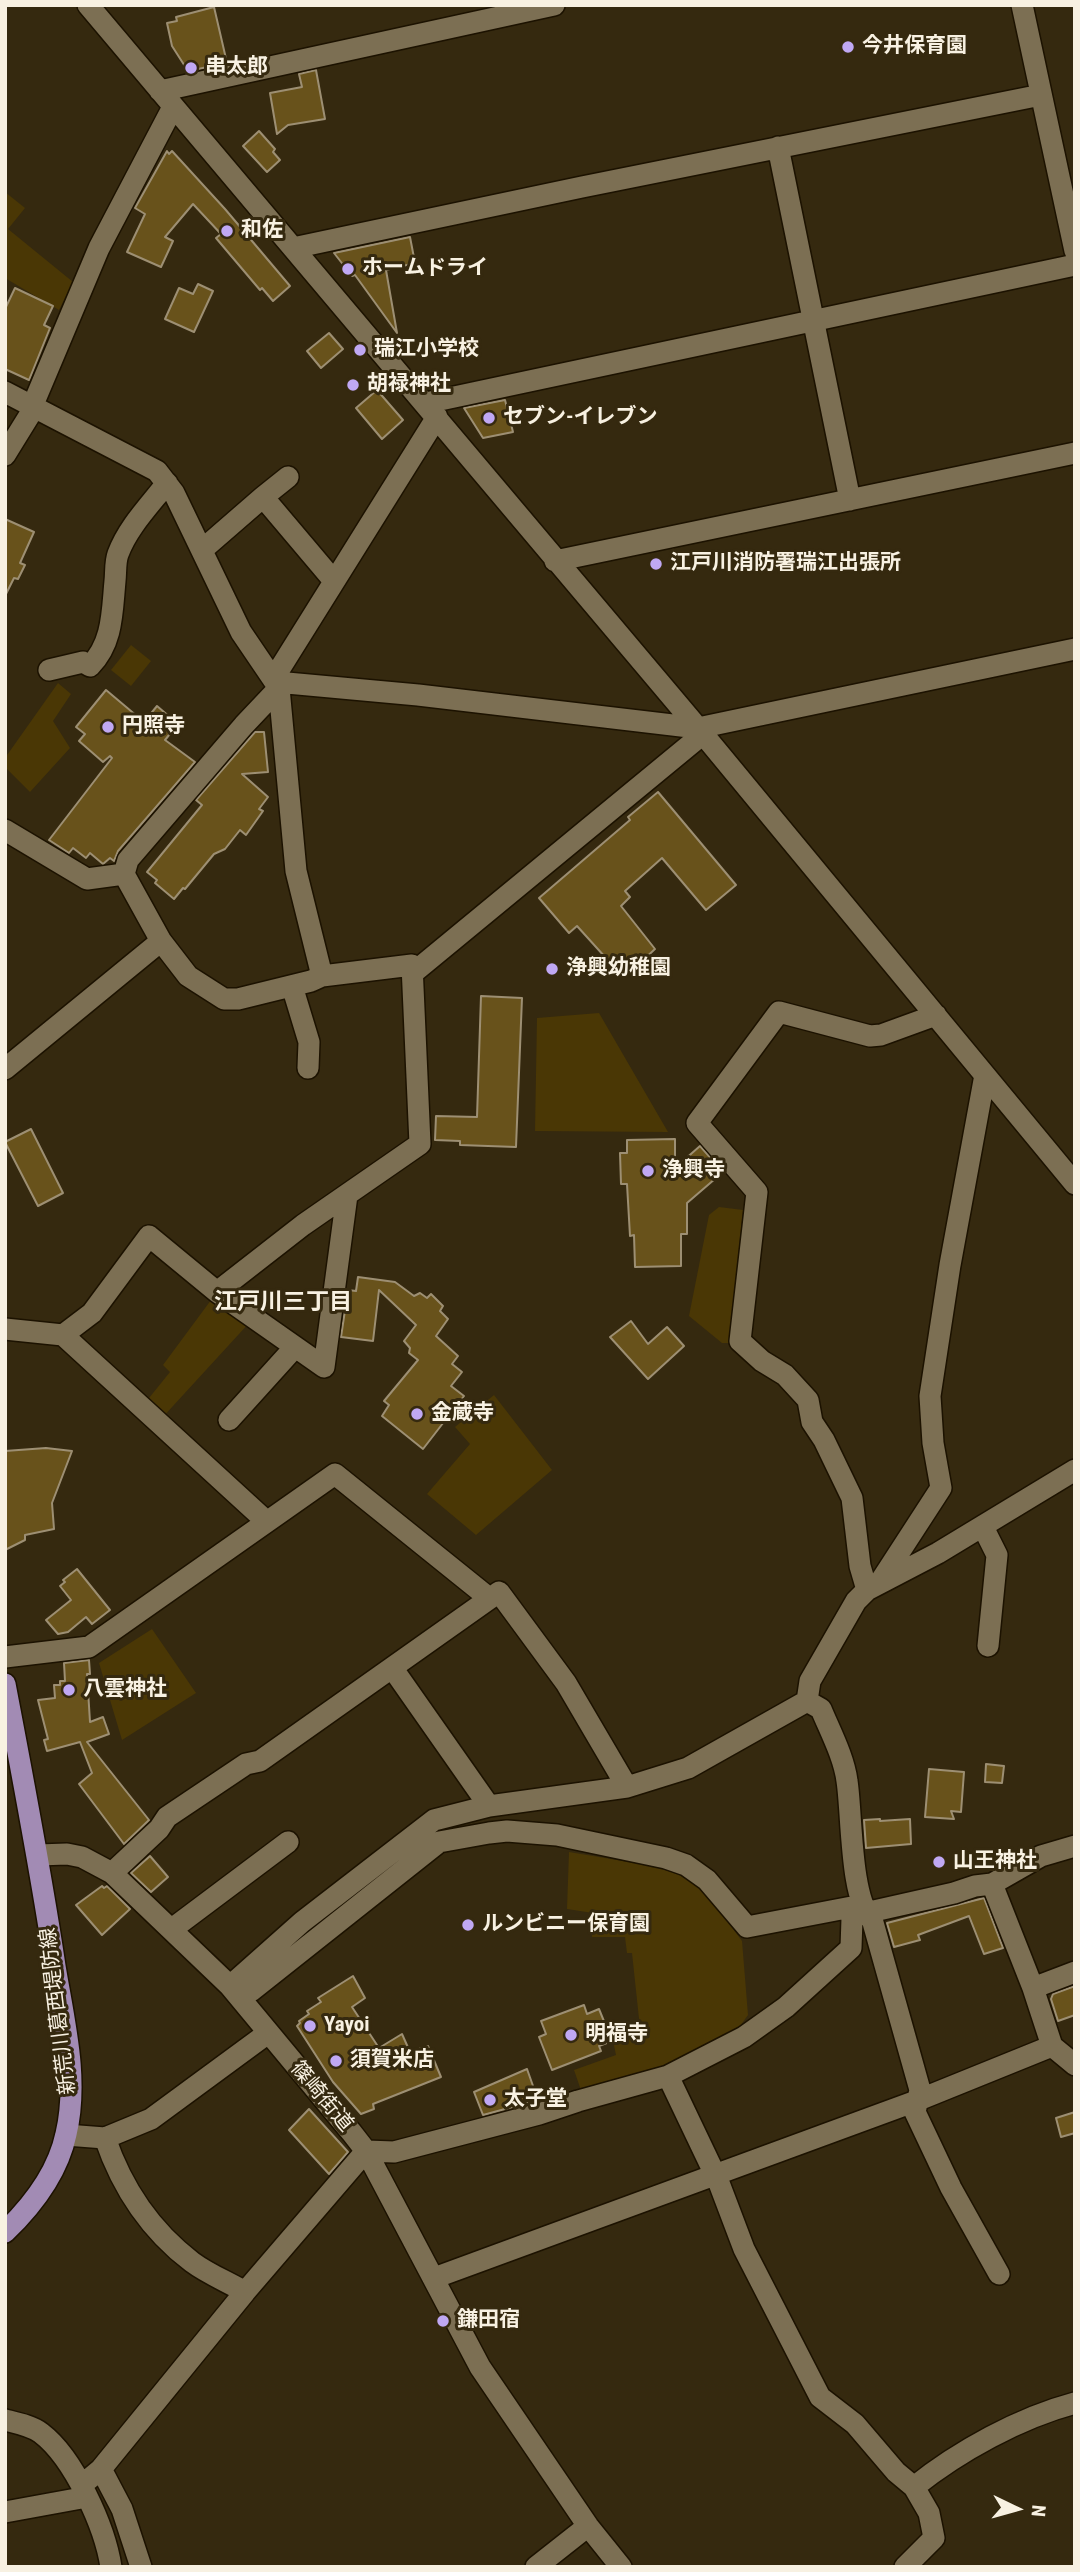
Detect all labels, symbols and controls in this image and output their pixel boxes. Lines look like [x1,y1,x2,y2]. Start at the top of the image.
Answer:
place label: 今井保育園 [862,34,967,60]
marker: 今井保育園 [840,39,856,55]
place label: 串太郎 [205,55,268,81]
marker: 串太郎 [183,60,199,76]
place label: 和佐 [241,218,283,244]
marker: 和佐 [219,223,235,239]
place label: ホームドライ [362,256,488,282]
marker: ホームドライ [340,261,356,277]
place label: 瑞江小学校 [374,337,479,363]
marker: 瑞江小学校 [352,342,368,358]
place label: 胡禄神社 [367,372,451,398]
marker: 胡禄神社 [345,377,361,393]
place label: セブン-イレブン [503,405,658,431]
marker: セブン-イレブン [481,410,497,426]
place label: 江戸川消防署瑞江出張所 [670,551,901,577]
marker: 江戸川消防署瑞江出張所 [648,556,664,572]
place label: 円照寺 [122,714,185,740]
marker: 円照寺 [100,719,116,735]
place label: 浄興幼稚園 [566,956,671,982]
marker: 浄興幼稚園 [544,961,560,977]
place label: 浄興寺 [662,1158,725,1184]
marker: 浄興寺 [640,1163,656,1179]
district label: 江戸川三丁目 [214,1289,352,1317]
place label: 金蔵寺 [431,1401,494,1427]
marker: 金蔵寺 [409,1406,425,1422]
place label: 八雲神社 [83,1677,167,1703]
marker: 八雲神社 [61,1682,77,1698]
place label: 山王神社 [953,1849,1037,1875]
marker: 山王神社 [931,1854,947,1870]
place label: ルンビニー保育園 [482,1912,650,1938]
marker: ルンビニー保育園 [460,1917,476,1933]
street label: 新荒川葛西堤防線 [36,1926,82,2096]
place label: Yayoi [324,2013,369,2039]
marker: Yayoi [302,2018,318,2034]
place label: 明福寺 [585,2022,648,2048]
marker: 明福寺 [563,2027,579,2043]
place label: 須賀米店 [350,2048,434,2074]
marker: 須賀米店 [328,2053,344,2069]
street label: 篠崎街道 [284,2057,358,2137]
place label: 太子堂 [504,2087,567,2113]
marker: 太子堂 [482,2092,498,2108]
place label: 鎌田宿 [457,2308,520,2334]
marker: 鎌田宿 [435,2313,451,2329]
north arrow [982,2474,1052,2544]
text: N [1026,2504,1050,2518]

